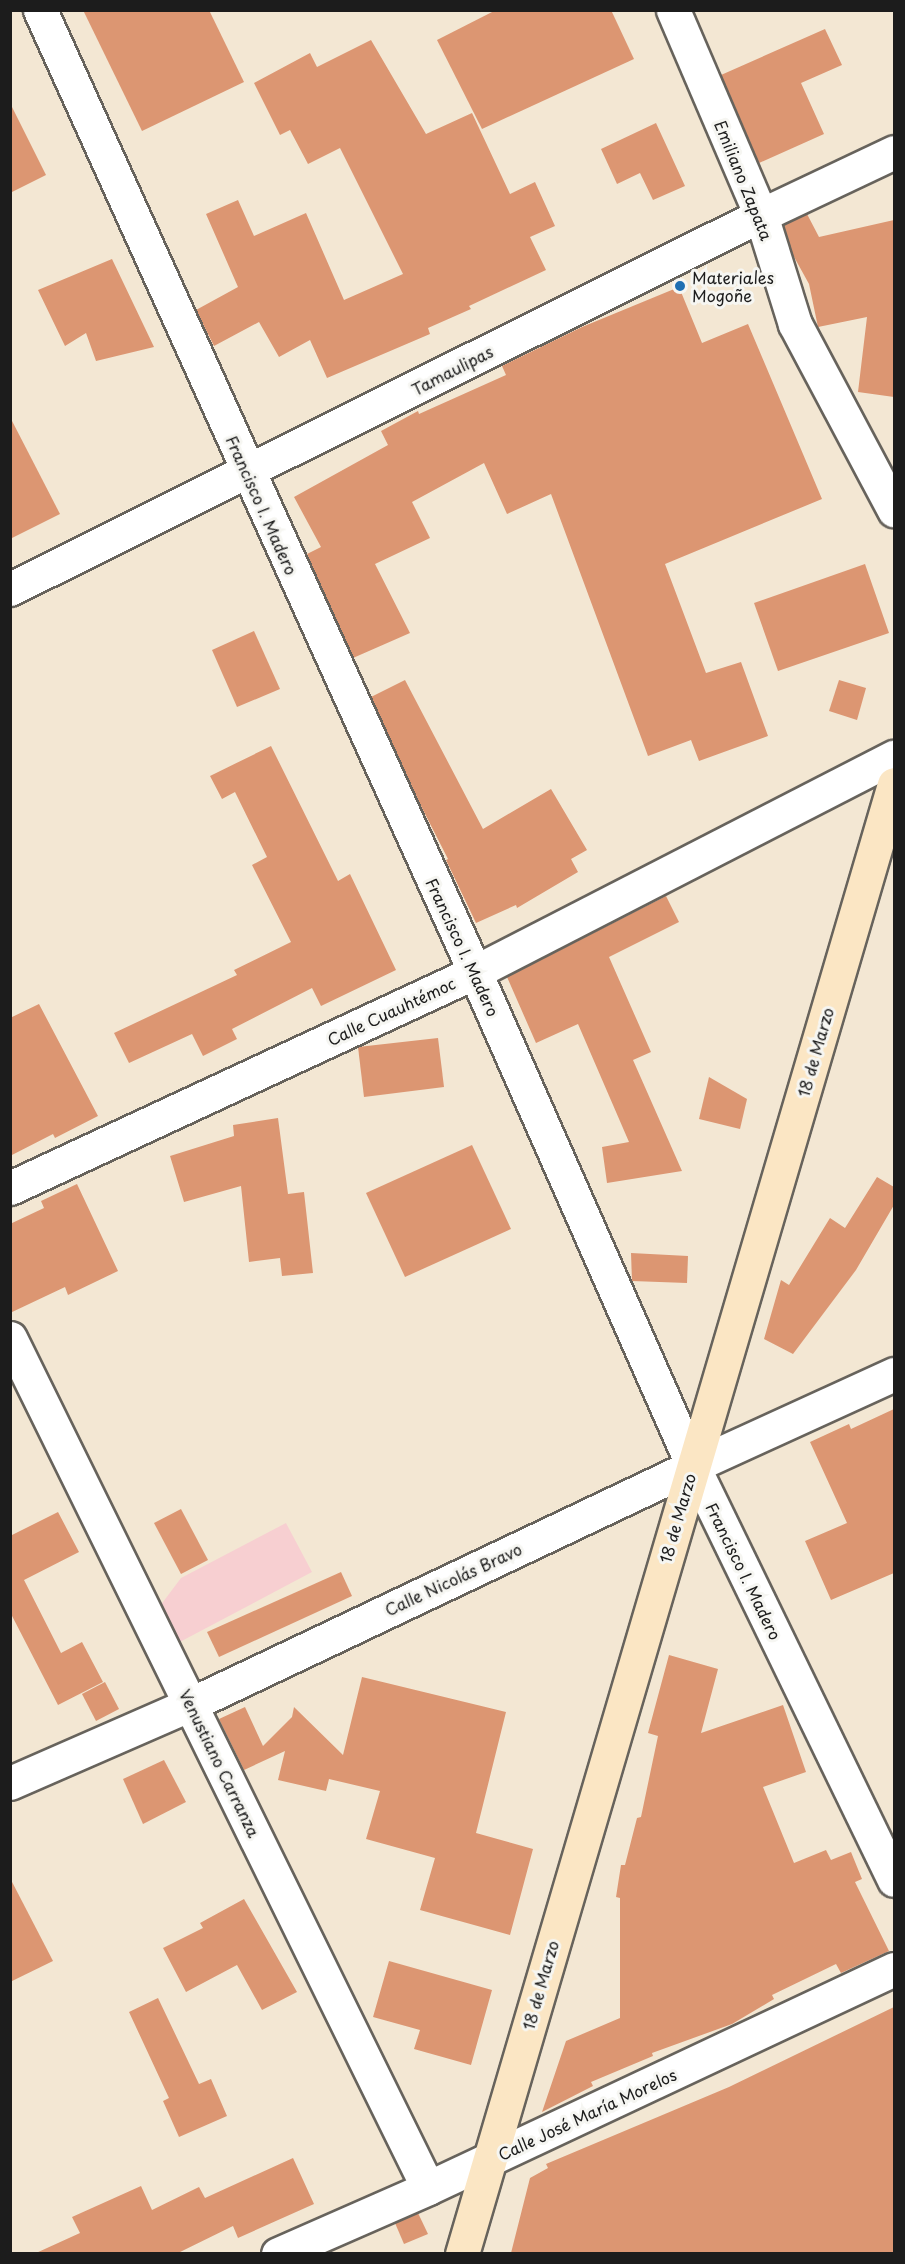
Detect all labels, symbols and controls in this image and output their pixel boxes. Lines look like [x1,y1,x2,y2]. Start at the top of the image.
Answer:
street label: Emiliano Zapata [711,117,777,243]
place label: Materiales Mogoñe [692,267,774,305]
marker: Materiales Mogoñe [673,279,687,293]
street label: Tamaulipas [408,341,496,399]
street label: Francisco I. Madero [222,432,302,578]
street label: Francisco I. Madero [422,874,504,1020]
street label: Calle Cuauhtémoc [324,973,458,1049]
street label: 18 de Marzo [793,1004,837,1100]
street label: 18 de Marzo [655,1470,699,1566]
street label: Francisco I. Madero [702,1499,786,1643]
street label: Calle Nicolás Bravo [381,1538,525,1620]
street label: Venustiano Carranza [176,1686,264,1840]
street label: 18 de Marzo [518,1937,562,2033]
street label: Calle José María Morelos [494,2064,680,2164]

